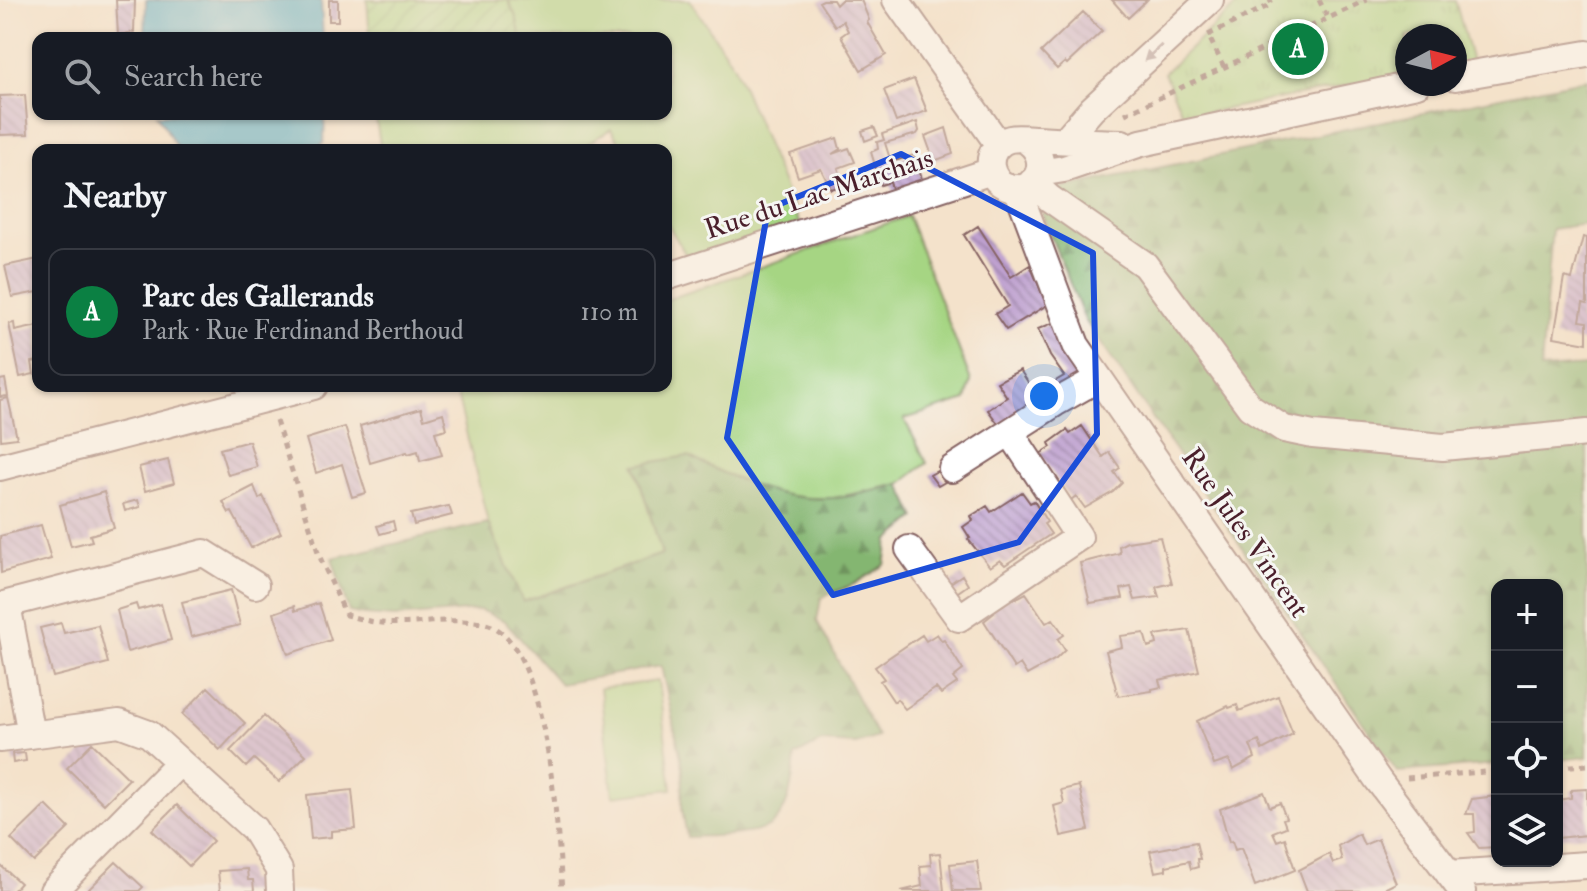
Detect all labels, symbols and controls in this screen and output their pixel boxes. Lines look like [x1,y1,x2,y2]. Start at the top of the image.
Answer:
pin: A [1272,19,1324,79]
north arrow [1395,24,1467,96]
search box [32,32,672,120]
one-way arrow [1144,43,1163,61]
icon: search [60,54,104,98]
text: Search here [124,58,263,95]
street label: Rue du Lac Marchais [700,141,938,247]
text: Nearby [64,175,166,218]
text: Parc des Gallerands [142,278,374,315]
text: A [84,296,100,328]
text: 110 m [581,296,638,328]
text: Park · Rue Ferdinand Berthoud [142,315,463,347]
your location [1024,376,1064,416]
street label: Rue Jules Vincent [1174,441,1316,625]
map controls [1491,579,1563,867]
button: + [1491,579,1563,651]
button: − [1491,651,1563,723]
button: locate [1491,723,1563,795]
button: layers [1491,795,1563,867]

